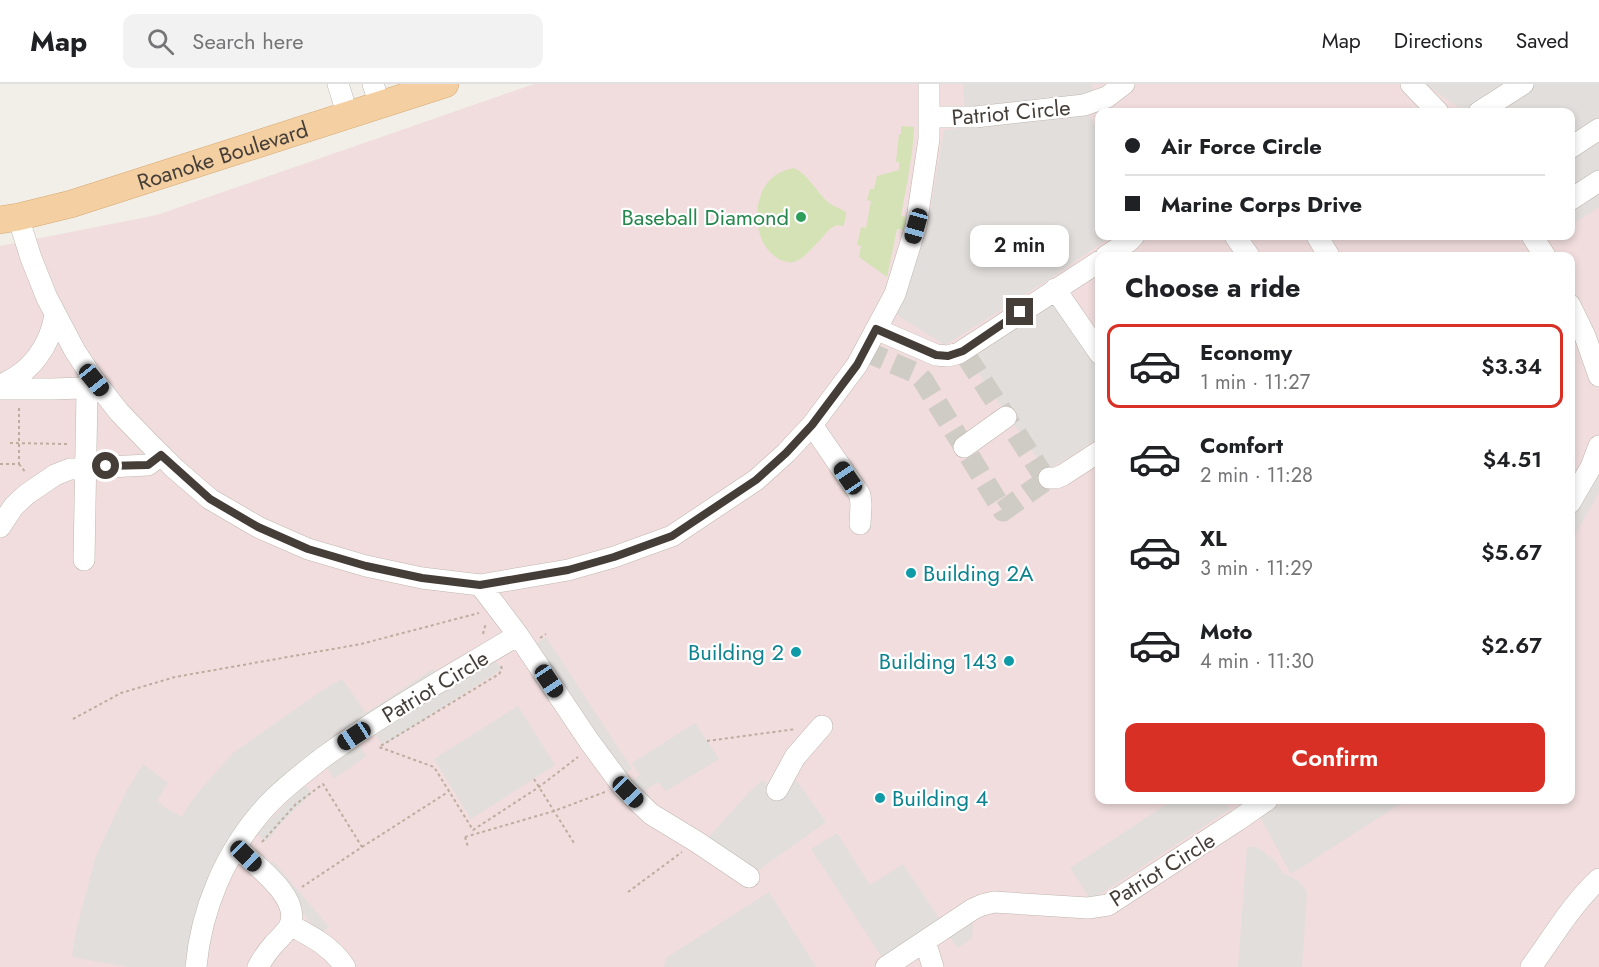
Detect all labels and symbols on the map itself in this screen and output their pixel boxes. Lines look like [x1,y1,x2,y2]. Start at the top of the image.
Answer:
street label: Patriot Circle [950,91,1072,133]
street label: Roanoke Boulevard [133,113,312,198]
place label: Baseball Diamond [622,201,789,233]
car [902,206,930,246]
marker: Baseball Diamond [794,210,808,224]
callout: 2 min [970,225,1070,267]
route end [1006,298,1033,325]
car [76,360,112,400]
route start [92,452,119,479]
car [830,458,866,498]
place label: Building 2A [923,557,1034,589]
marker: Building 2A [904,566,918,580]
place label: Building 2 [688,636,784,668]
street label: Patriot Circle [376,642,494,730]
marker: Building 2 [789,645,803,659]
place label: Building 143 [879,645,997,677]
marker: Building 143 [1002,654,1016,668]
car [531,661,567,701]
car [334,719,374,753]
car [609,773,647,811]
place label: Building 4 [892,782,989,814]
marker: Building 4 [873,791,887,805]
street label: Patriot Circle [1103,824,1221,914]
car [227,837,265,875]

